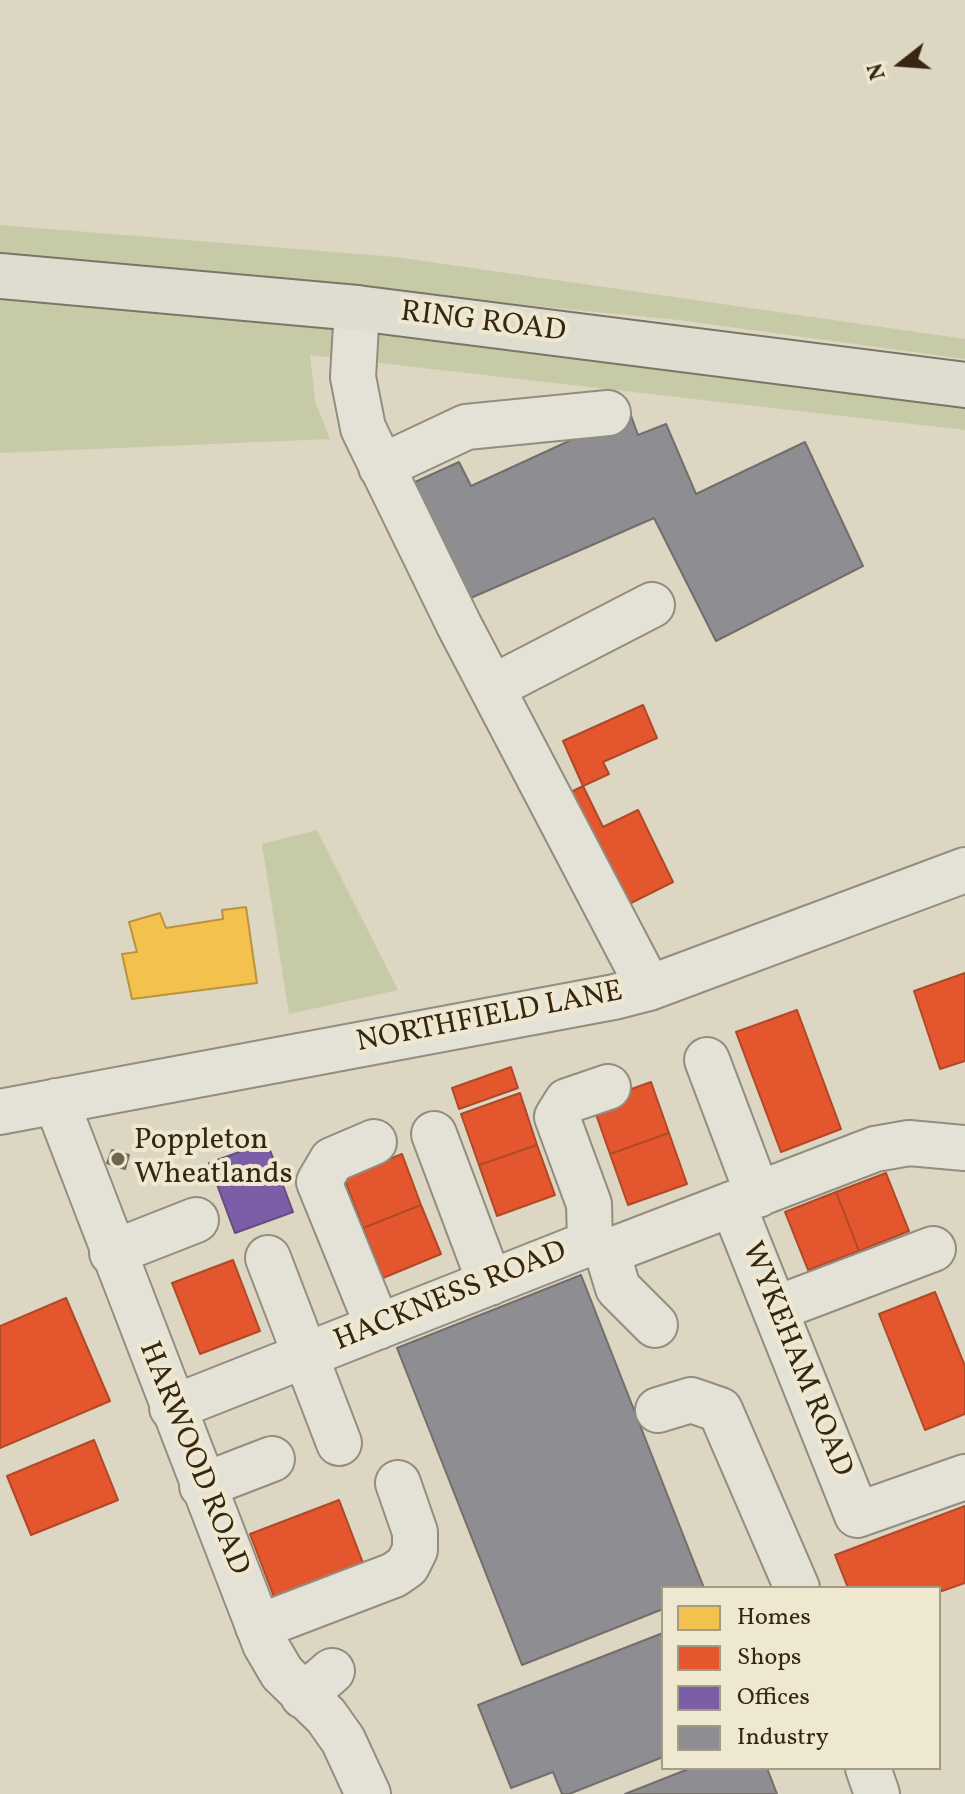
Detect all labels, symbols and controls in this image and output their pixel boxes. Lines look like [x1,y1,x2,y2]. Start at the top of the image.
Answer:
north arrow [861,24,941,104]
text: N [860,59,895,83]
street label: RING ROAD [398,296,568,352]
street label: NORTHFIELD LANE [354,976,626,1062]
place label: Poppleton Wheatlands [134,1124,292,1194]
marker: Poppleton Wheatlands [109,1150,127,1168]
street label: HACKNESS ROAD [330,1235,572,1361]
street label: WYKEHAM ROAD [732,1237,858,1483]
street label: HARWOOD ROAD [129,1337,255,1581]
legend [661,1586,941,1770]
text: Homes [737,1601,811,1635]
text: Shops [737,1641,801,1675]
text: Offices [737,1681,810,1715]
text: Industry [737,1721,829,1755]

